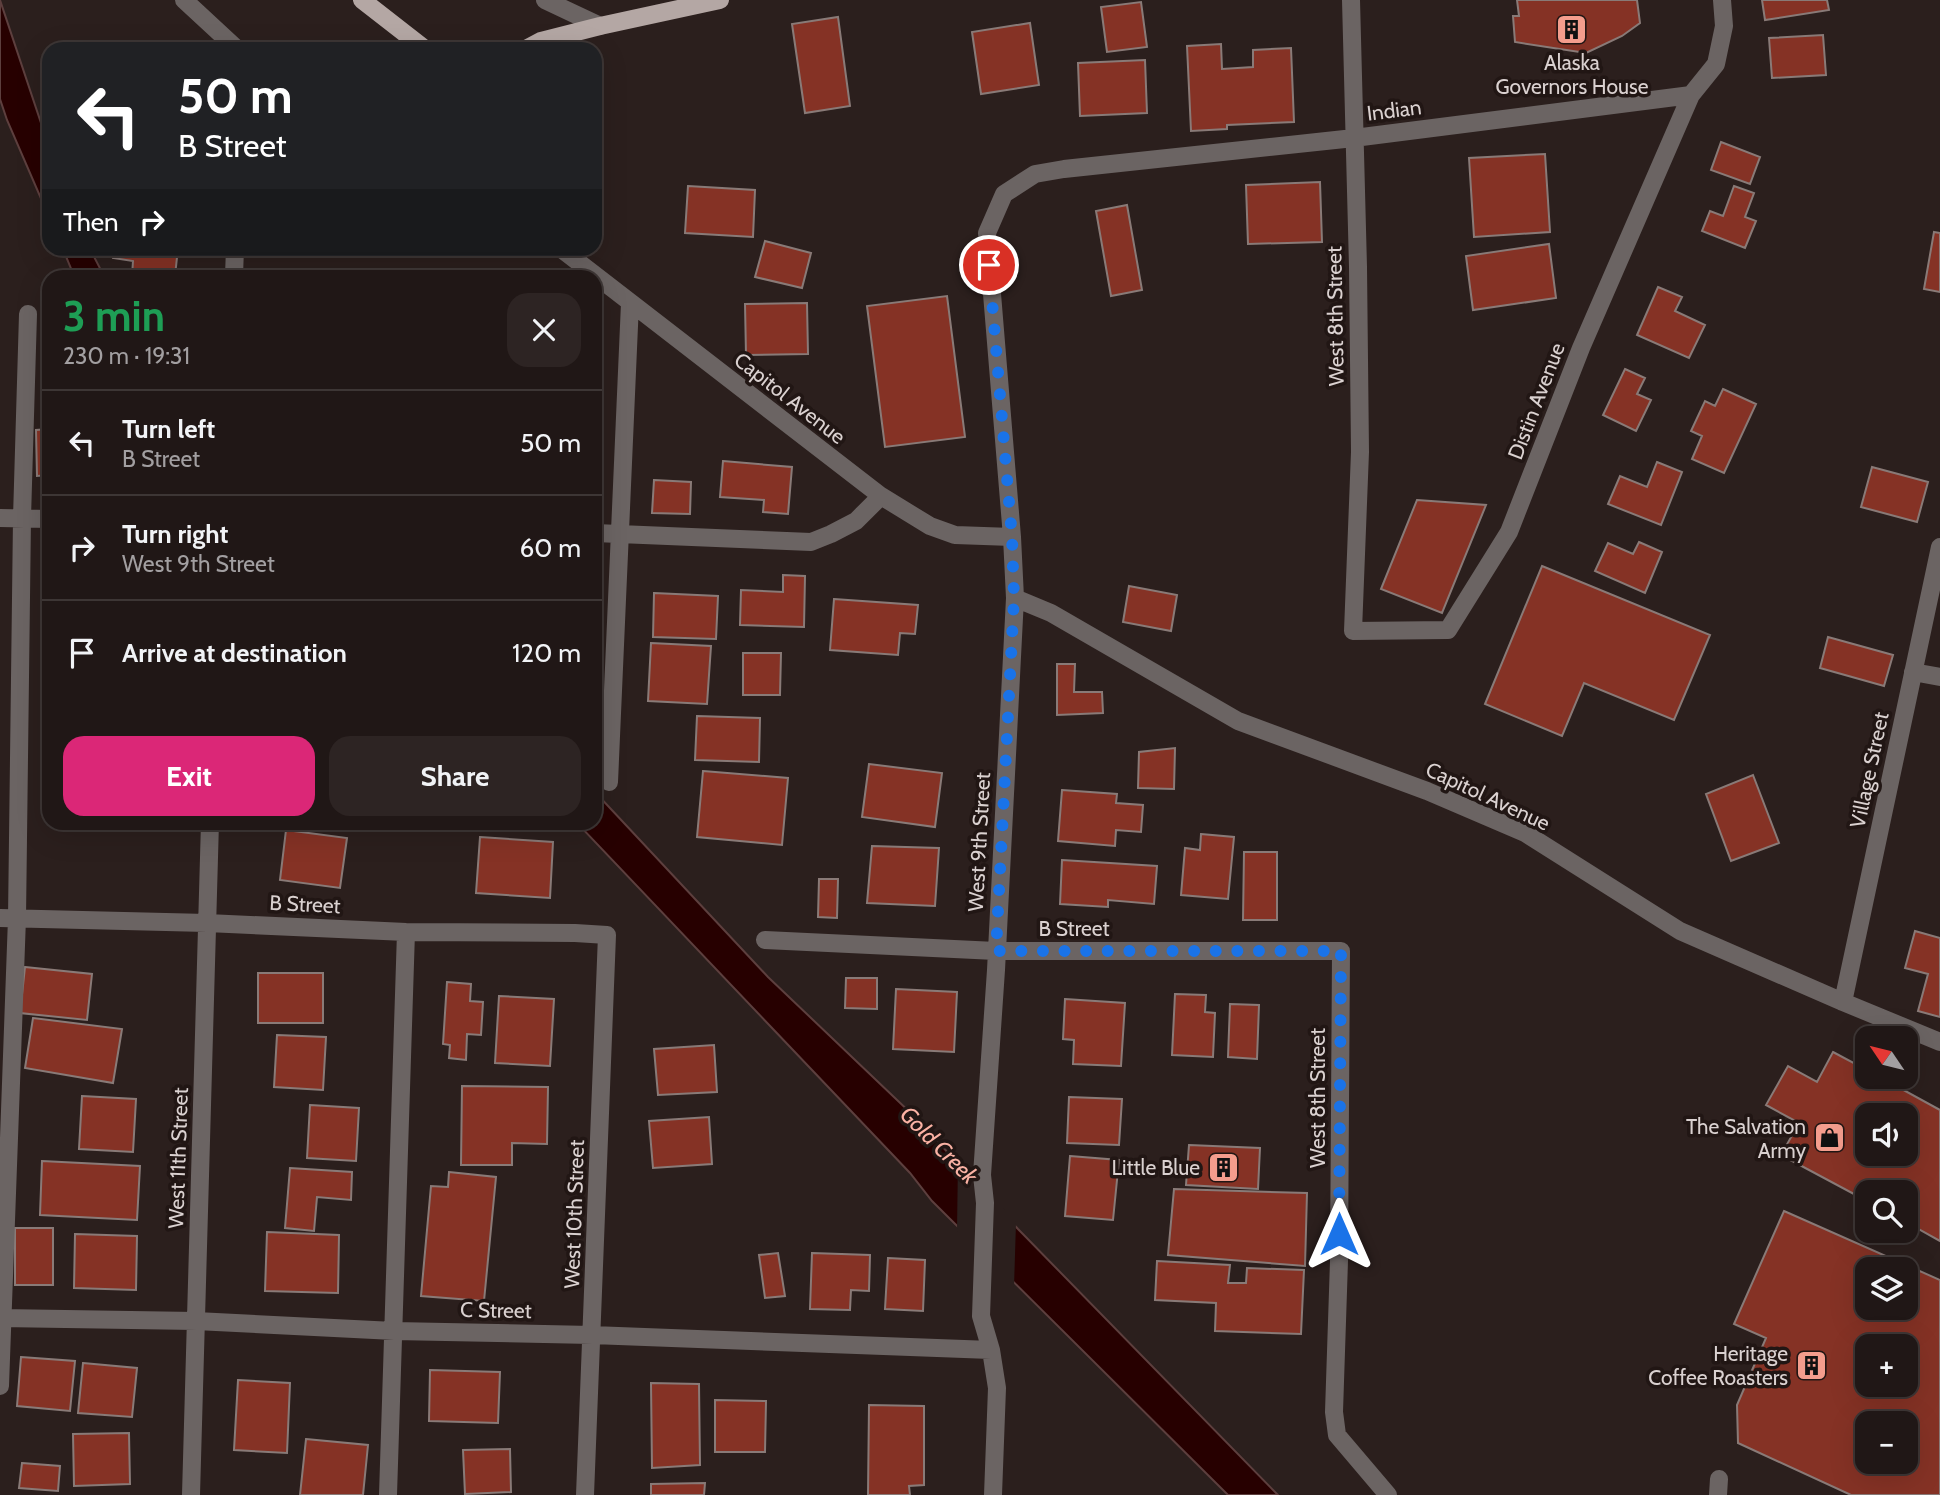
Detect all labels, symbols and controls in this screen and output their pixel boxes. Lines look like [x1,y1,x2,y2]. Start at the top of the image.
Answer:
building icon: Alaska Governors House [1555,13,1589,47]
place label: Alaska Governors House [1496,50,1649,99]
text: 50 m [178,66,293,125]
icon: left [63,70,154,161]
street label: Indian [1365,94,1423,126]
text: B Street [178,126,287,165]
icon: right [133,203,171,241]
text: Then [63,206,119,238]
pin [959,235,1019,295]
icon: arrive [970,246,1008,284]
street label: West 8th Street [1321,246,1349,386]
text: 3 min [63,290,165,342]
button: close [507,293,581,367]
street label: Distin Avenue [1502,339,1570,463]
text: 230 m · 19:31 [63,342,190,370]
street label: Capitol Avenue [730,347,851,449]
text: Turn left [122,413,215,445]
icon: left [63,424,101,462]
text: 50 m [520,427,581,459]
text: B Street [122,445,200,473]
text: Turn right [122,518,228,550]
icon: right [63,529,101,567]
text: 60 m [519,532,581,564]
text: West 9th Street [122,550,275,578]
icon: arrive [63,634,101,672]
text: Arrive at destination [122,637,347,669]
text: 120 m [512,637,581,669]
street label: Village Street [1844,710,1894,830]
button: Exit [63,736,315,816]
button: Share [329,736,581,816]
street label: Capitol Avenue [1422,756,1554,836]
street label: West 9th Street [963,772,995,912]
street label: B Street [269,890,341,918]
street label: B Street [1038,916,1110,941]
north arrow [1855,1026,1918,1088]
map controls [1855,1026,1918,1474]
street label: West 8th Street [1305,1028,1330,1168]
street label: West 11th Street [163,1087,193,1229]
water label: Gold Creek [894,1100,985,1191]
button: sound [1855,1103,1918,1166]
place label: The Salvation Army [1686,1114,1806,1163]
shop icon: The Salvation Army [1812,1121,1846,1155]
street label: West 10th Street [559,1139,589,1289]
building icon: Little Blue [1206,1150,1240,1184]
place label: Little Blue [1111,1155,1200,1180]
button: search [1855,1180,1918,1243]
position arrow [1302,1197,1376,1271]
button: layers [1855,1257,1918,1320]
street label: C Street [460,1297,532,1323]
button: + [1855,1334,1918,1397]
place label: Heritage Coffee Roasters [1648,1341,1788,1390]
building icon: Heritage Coffee Roasters [1794,1348,1828,1382]
button: − [1855,1411,1918,1474]

